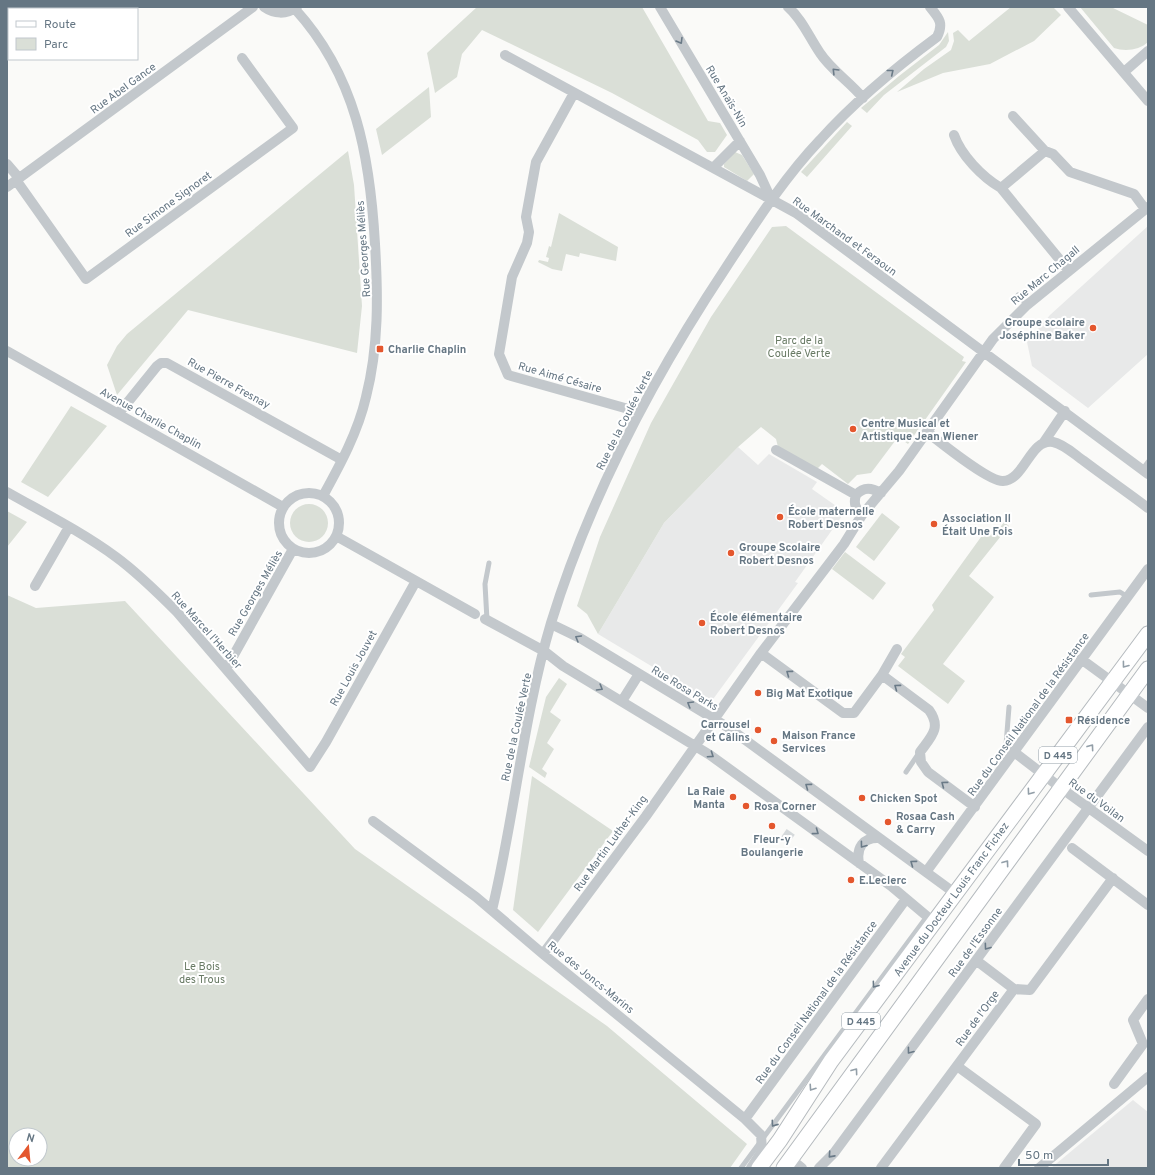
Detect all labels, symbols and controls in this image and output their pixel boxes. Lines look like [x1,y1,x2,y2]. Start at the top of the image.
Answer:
legend [8,8,138,60]
text: Route [44,17,76,33]
text: Parc [44,37,68,53]
one-way arrow [675,37,682,44]
street label: Rue Abel Gance [88,60,159,117]
street label: Rue Anaïs-Nin [702,63,750,130]
one-way arrow [833,68,840,75]
one-way arrow [887,69,894,76]
street label: Rue Simone Signoret [123,169,215,241]
street label: Rue Marchand et Feraoun [790,194,899,279]
street label: Rue Georges Méliès [354,200,374,298]
street label: Rue Marc Chagall [1008,243,1083,309]
place label: Groupe scolaire Joséphine Baker [999,316,1085,343]
marker: Groupe scolaire Joséphine Baker [1088,323,1098,333]
park label: Parc de la Coulée Verte [768,334,831,361]
place label: Charlie Chaplin [388,343,466,357]
marker: Charlie Chaplin [375,344,385,354]
street label: Rue Pierre Fresnay [185,355,272,412]
street label: Rue Aimé Césaire [516,359,603,397]
street label: Rue de la Coulée Verte [594,368,656,473]
street label: Avenue Charlie Chaplin [97,385,204,453]
place label: Centre Musical et Artistique Jean Wiener [861,417,979,444]
marker: Centre Musical et Artistique Jean Wiener [848,424,858,434]
place label: École maternelle Robert Desnos [788,504,874,532]
marker: École maternelle Robert Desnos [775,512,785,522]
place label: Association Il Était Une Fois [942,512,1013,539]
marker: Association Il Était Une Fois [929,519,939,529]
place label: Groupe Scolaire Robert Desnos [739,541,820,568]
street label: Rue Georges Méliès [226,548,286,639]
marker: Groupe Scolaire Robert Desnos [726,548,736,558]
street label: Rue Marcel l'Herbier [168,589,245,673]
place label: École élémentaire Robert Desnos [710,610,802,638]
marker: École élémentaire Robert Desnos [697,618,707,628]
street label: Rue Louis Jouvet [327,628,381,709]
street label: Rue du Conseil National de la Résistance [965,630,1093,799]
one-way arrow [575,635,582,642]
one-way arrow [1123,661,1130,668]
street label: Rue Rosa Parks [648,663,721,714]
one-way arrow [786,670,793,678]
street label: Rue de la Coulée Verte [499,672,535,783]
one-way arrow [596,683,603,690]
one-way arrow [895,685,902,692]
place label: Big Mat Exotique [766,687,853,701]
marker: Big Mat Exotique [753,688,763,698]
one-way arrow [687,702,694,709]
place label: Résidence [1077,714,1130,728]
marker: Résidence [1064,715,1074,725]
place label: Carrousel et Câlins [701,718,750,745]
marker: Carrousel et Câlins [753,725,763,735]
place label: Maison France Services [782,729,856,756]
marker: Maison France Services [769,736,779,746]
one-way arrow [1086,744,1093,751]
road number: D 445 [1039,747,1077,763]
one-way arrow [707,750,714,758]
street label: Rue du Voilan [1065,776,1127,826]
one-way arrow [942,782,949,789]
one-way arrow [806,784,813,791]
place label: La Raie Manta [687,785,725,812]
one-way arrow [1028,787,1035,794]
marker: La Raie Manta [728,792,738,802]
place label: Chicken Spot [870,792,938,806]
street label: Rue Martin Luther-King [571,793,651,895]
marker: Chicken Spot [857,793,867,803]
place label: Rosa Corner [754,800,817,814]
marker: Rosa Corner [741,801,751,811]
place label: Rosaa Cash & Carry [896,810,955,837]
marker: Rosaa Cash & Carry [883,817,893,827]
street label: Avenue du Docteur Louis Franc Fichez [891,820,1013,980]
marker: Fleur-y Boulangerie [767,821,777,831]
one-way arrow [812,827,819,835]
place label: Fleur-y Boulangerie [741,833,803,860]
one-way arrow [860,840,867,848]
one-way arrow [910,860,917,868]
one-way arrow [1002,860,1009,867]
place label: E.Leclerc [859,874,907,888]
marker: E.Leclerc [846,875,856,885]
street label: Rue de l'Essonne [946,905,1006,980]
street label: Rue du Conseil National de la Résistance [753,918,881,1087]
street label: Rue des Joncs-Marins [544,938,637,1017]
one-way arrow [985,942,992,949]
park label: Le Bois des Trous [179,960,225,987]
one-way arrow [873,981,880,988]
street label: Rue de l'Orge [953,988,1003,1049]
road number: D 445 [842,1013,880,1029]
one-way arrow [907,1047,914,1054]
one-way arrow [850,1069,857,1076]
one-way arrow [810,1084,817,1091]
one-way arrow [771,1120,779,1127]
north arrow [8,1127,48,1167]
text: N [25,1131,36,1146]
scale bar [1019,1141,1108,1167]
text: 50 m [1025,1148,1053,1164]
one-way arrow [829,1150,836,1158]

